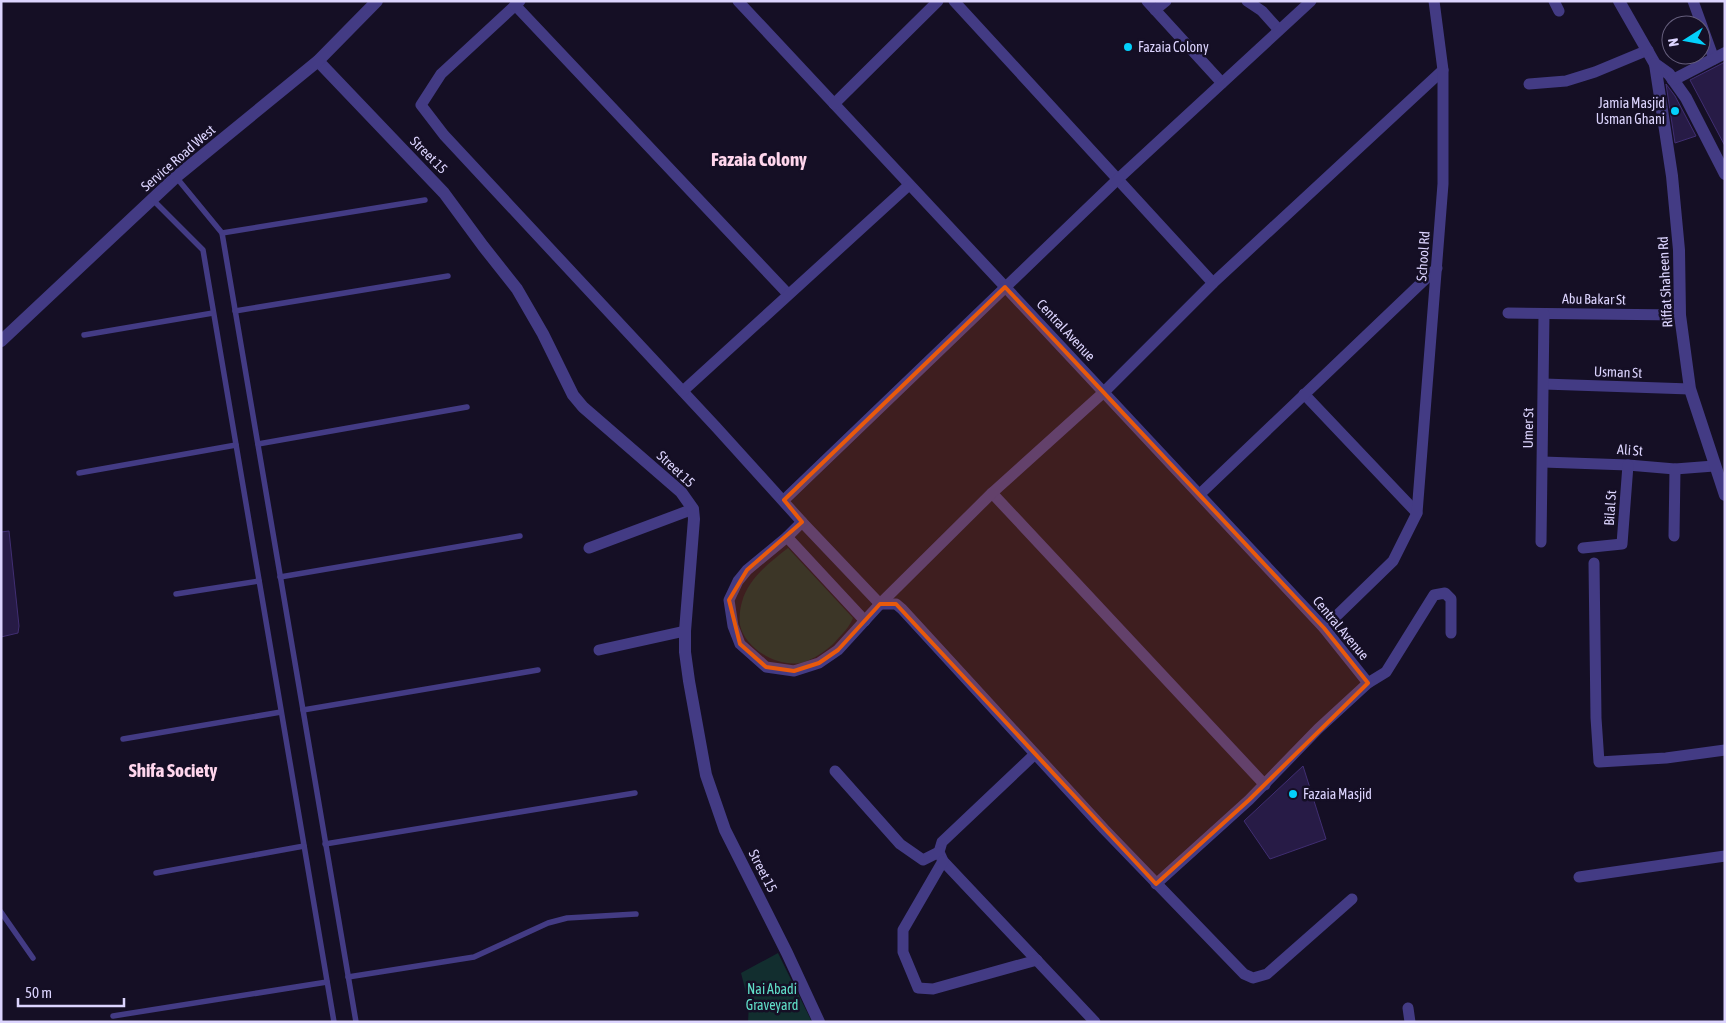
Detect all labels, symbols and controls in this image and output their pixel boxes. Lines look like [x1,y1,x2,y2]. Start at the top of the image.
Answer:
north arrow [1661,15,1711,65]
text: N [1665,37,1682,48]
place label: Fazaia Colony [1138,39,1209,55]
marker: Fazaia Colony [1122,41,1134,53]
place label: Jamia Masjid Usman Ghani [1596,95,1665,127]
marker: Jamia Masjid Usman Ghani [1669,105,1681,117]
street label: Service Road West [138,122,218,194]
street label: Street 15 [407,133,451,177]
district label: Fazaia Colony [711,148,807,170]
street label: School Rd [1413,230,1433,282]
street label: Riffat Shaheen Rd [1655,236,1675,328]
street label: Abu Bakar St [1562,290,1626,308]
street label: Central Avenue [1033,296,1099,364]
street label: Usman St [1594,363,1642,381]
street label: Umer St [1520,408,1536,448]
street label: Ali St [1617,441,1643,459]
street label: Street 15 [654,448,698,490]
street label: Bilal St [1601,490,1619,526]
street label: Central Avenue [1310,593,1372,663]
district label: Shifa Society [129,759,217,781]
place label: Fazaia Masjid [1303,786,1372,802]
marker: Fazaia Masjid [1287,788,1299,800]
street label: Street 15 [745,847,781,895]
scale bar [18,976,124,1008]
park label: Nai Abadi Graveyard [746,981,798,1013]
text: 50 m [25,984,52,1001]

